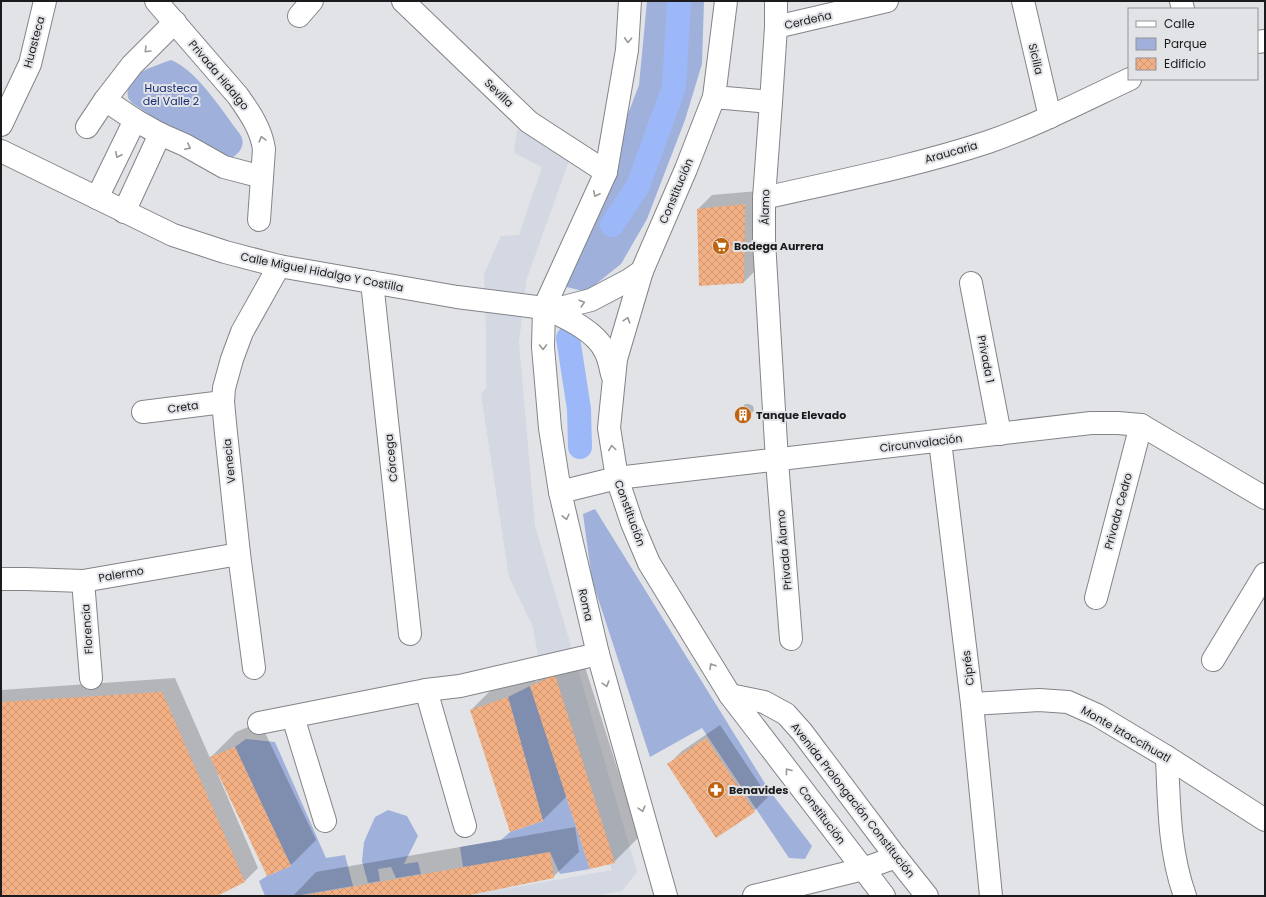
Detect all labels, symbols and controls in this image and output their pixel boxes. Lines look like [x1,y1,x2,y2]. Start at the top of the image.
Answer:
street label: Cerdeña [783,7,833,33]
legend [1128,8,1258,80]
street label: Huasteca [19,14,49,70]
text: Calle [1164,15,1195,32]
text: Parque [1164,35,1207,52]
street label: Privada Hidalgo [185,37,253,113]
one-way arrow [623,37,632,43]
street label: Sicilia [1025,42,1047,76]
one-way arrow [144,45,152,53]
text: Edificio [1164,55,1206,72]
street label: Sevilla [481,75,517,111]
park label: Huasteca del Valle 2 [143,80,199,109]
one-way arrow [258,135,266,142]
street label: Araucaria [923,137,979,167]
one-way arrow [183,142,191,150]
one-way arrow [115,150,123,158]
street label: Constitución [655,156,697,226]
street label: Álamo [757,189,773,225]
one-way arrow [593,190,601,197]
supermarket icon: Bodega Aurrera [711,236,731,256]
place label: Bodega Aurrera [734,238,824,254]
street label: Calle Miguel Hidalgo Y Costilla [239,248,405,296]
one-way arrow [578,299,585,308]
one-way arrow [622,317,631,324]
street label: Privada 1 [974,334,998,384]
one-way arrow [539,344,548,350]
street label: Creta [167,397,199,417]
building icon: Tanque Elevado [733,405,753,425]
place label: Tanque Elevado [756,407,846,423]
street label: Circunvalación [879,430,963,456]
street label: Córcega [381,433,401,483]
street label: Venecia [219,438,239,484]
one-way arrow [608,445,617,451]
street label: Privada Cedro [1100,471,1136,551]
street label: Constitución [611,478,649,548]
street label: Privada Álamo [773,509,795,591]
one-way arrow [561,514,569,520]
street label: Palermo [97,562,145,586]
street label: Roma [575,587,597,623]
street label: Florencia [77,603,97,655]
street label: Ciprés [958,649,978,686]
one-way arrow [709,663,717,670]
one-way arrow [601,681,610,688]
street label: Monte Iztaccíhuatl [1078,702,1174,766]
street label: Avenida Prolongación Constitución [788,720,918,880]
one-way arrow [786,769,793,776]
pharmacy icon: Benavides [706,780,726,800]
place label: Benavides [729,782,788,798]
street label: Constitución [796,783,848,847]
one-way arrow [637,806,646,813]

